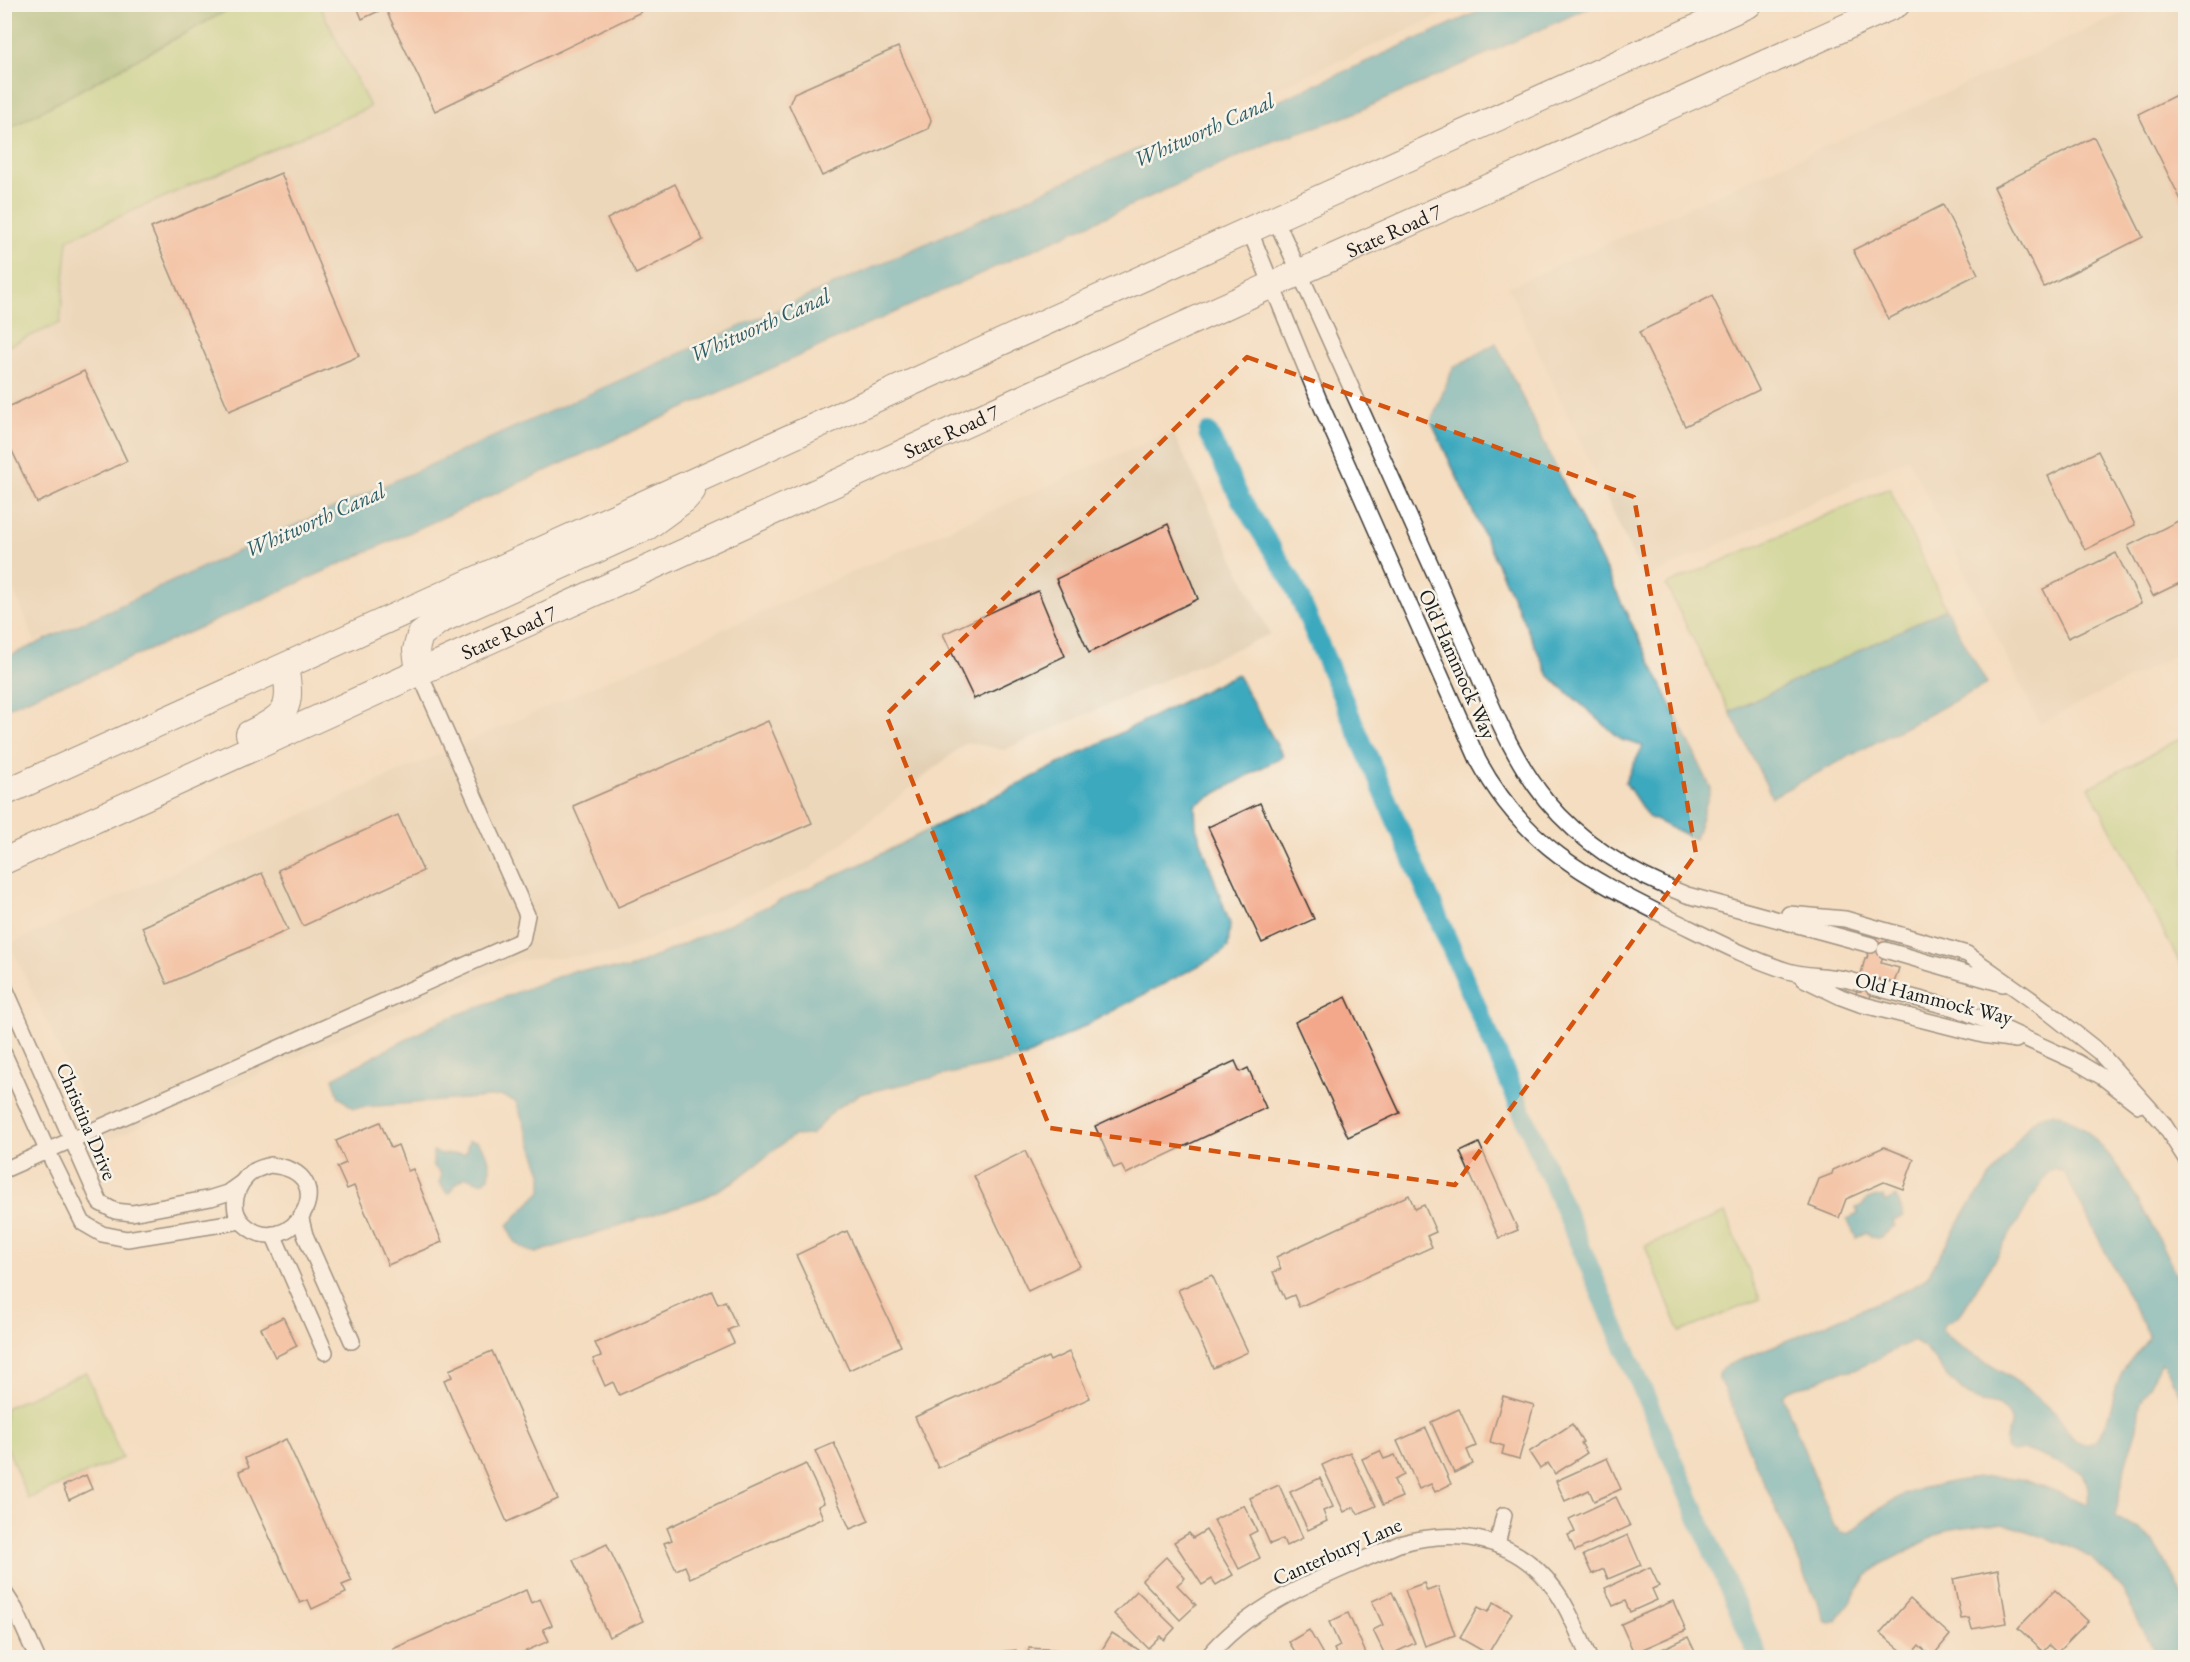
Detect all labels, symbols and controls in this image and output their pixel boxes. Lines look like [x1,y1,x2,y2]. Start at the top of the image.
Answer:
water label: Whitworth Canal [1129,86,1280,174]
street label: State Road 7 [1341,197,1446,263]
water label: Whitworth Canal [685,281,836,369]
street label: State Road 7 [899,397,1004,464]
water label: Whitworth Canal [240,476,391,564]
street label: Old Hammock Way [1413,585,1503,744]
street label: State Road 7 [456,598,561,665]
street label: Old Hammock Way [1852,965,2016,1031]
street label: Christina Drive [50,1058,124,1184]
street label: Canterbury Lane [1268,1511,1406,1591]

